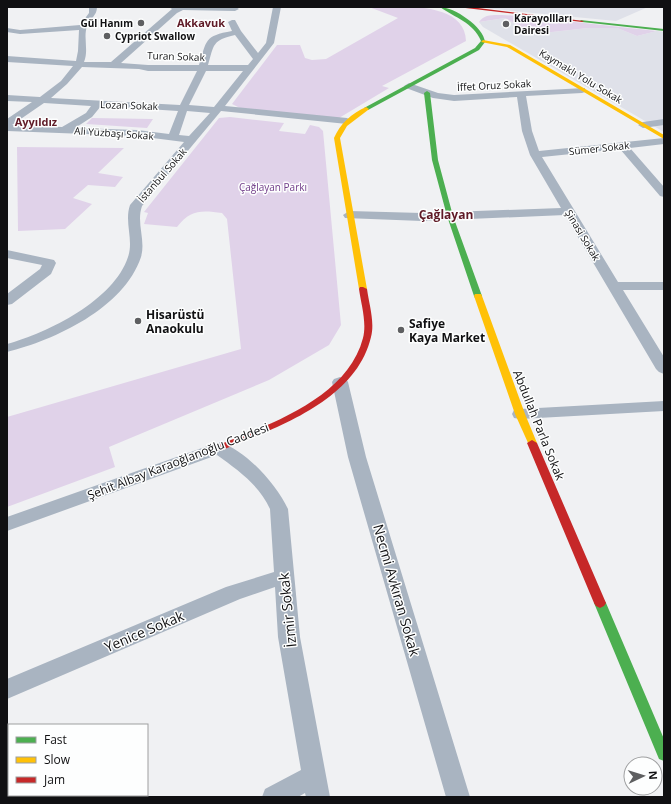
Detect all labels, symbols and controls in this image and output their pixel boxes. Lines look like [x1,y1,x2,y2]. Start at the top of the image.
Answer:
place label: Karayollları Dairesi [514,11,572,37]
district label: Akkavuk [177,15,225,30]
place label: Gül Hanım [80,16,133,30]
marker: Gül Hanım [136,18,146,28]
marker: Karayollları Dairesi [501,19,511,29]
place label: Cypriot Swallow [115,29,196,43]
marker: Cypriot Swallow [102,31,112,41]
street label: Kaymaklı Yolu Sokak [537,46,626,107]
street label: Turan Sokak [147,48,206,64]
street label: İffet Oruz Sokak [457,76,532,94]
street label: Lozan Sokak [100,97,159,113]
district label: Ayyıldız [15,114,58,129]
street label: Ali Yüzbaşı Sokak [74,123,155,143]
street label: Sümer Sokak [568,138,631,158]
street label: İstanbul Sokak [134,144,190,205]
park label: Çağlayan Parkı [239,180,307,194]
district label: Çağlayan [419,206,473,223]
street label: Şinasi Sokak [562,207,604,264]
place label: Hisarüstü Anaokulu [146,306,204,337]
place label: Safiye Kaya Market [409,315,485,346]
marker: Hisarüstü Anaokulu [133,316,143,326]
marker: Safiye Kaya Market [396,325,406,335]
street label: Abdullah Parla Sokak [509,367,569,483]
street label: Şehit Albay Karaoğlanoğlu Caddesi [85,419,271,503]
street label: Necmi Avkıran Sokak [369,522,425,659]
street label: İzmir Sokak [274,571,300,648]
street label: Yenice Sokak [101,605,187,656]
legend [8,724,148,796]
text: Fast [44,731,67,748]
text: Slow [44,751,71,768]
north arrow [623,756,663,796]
text: N [646,770,661,780]
text: Jam [43,771,65,788]

